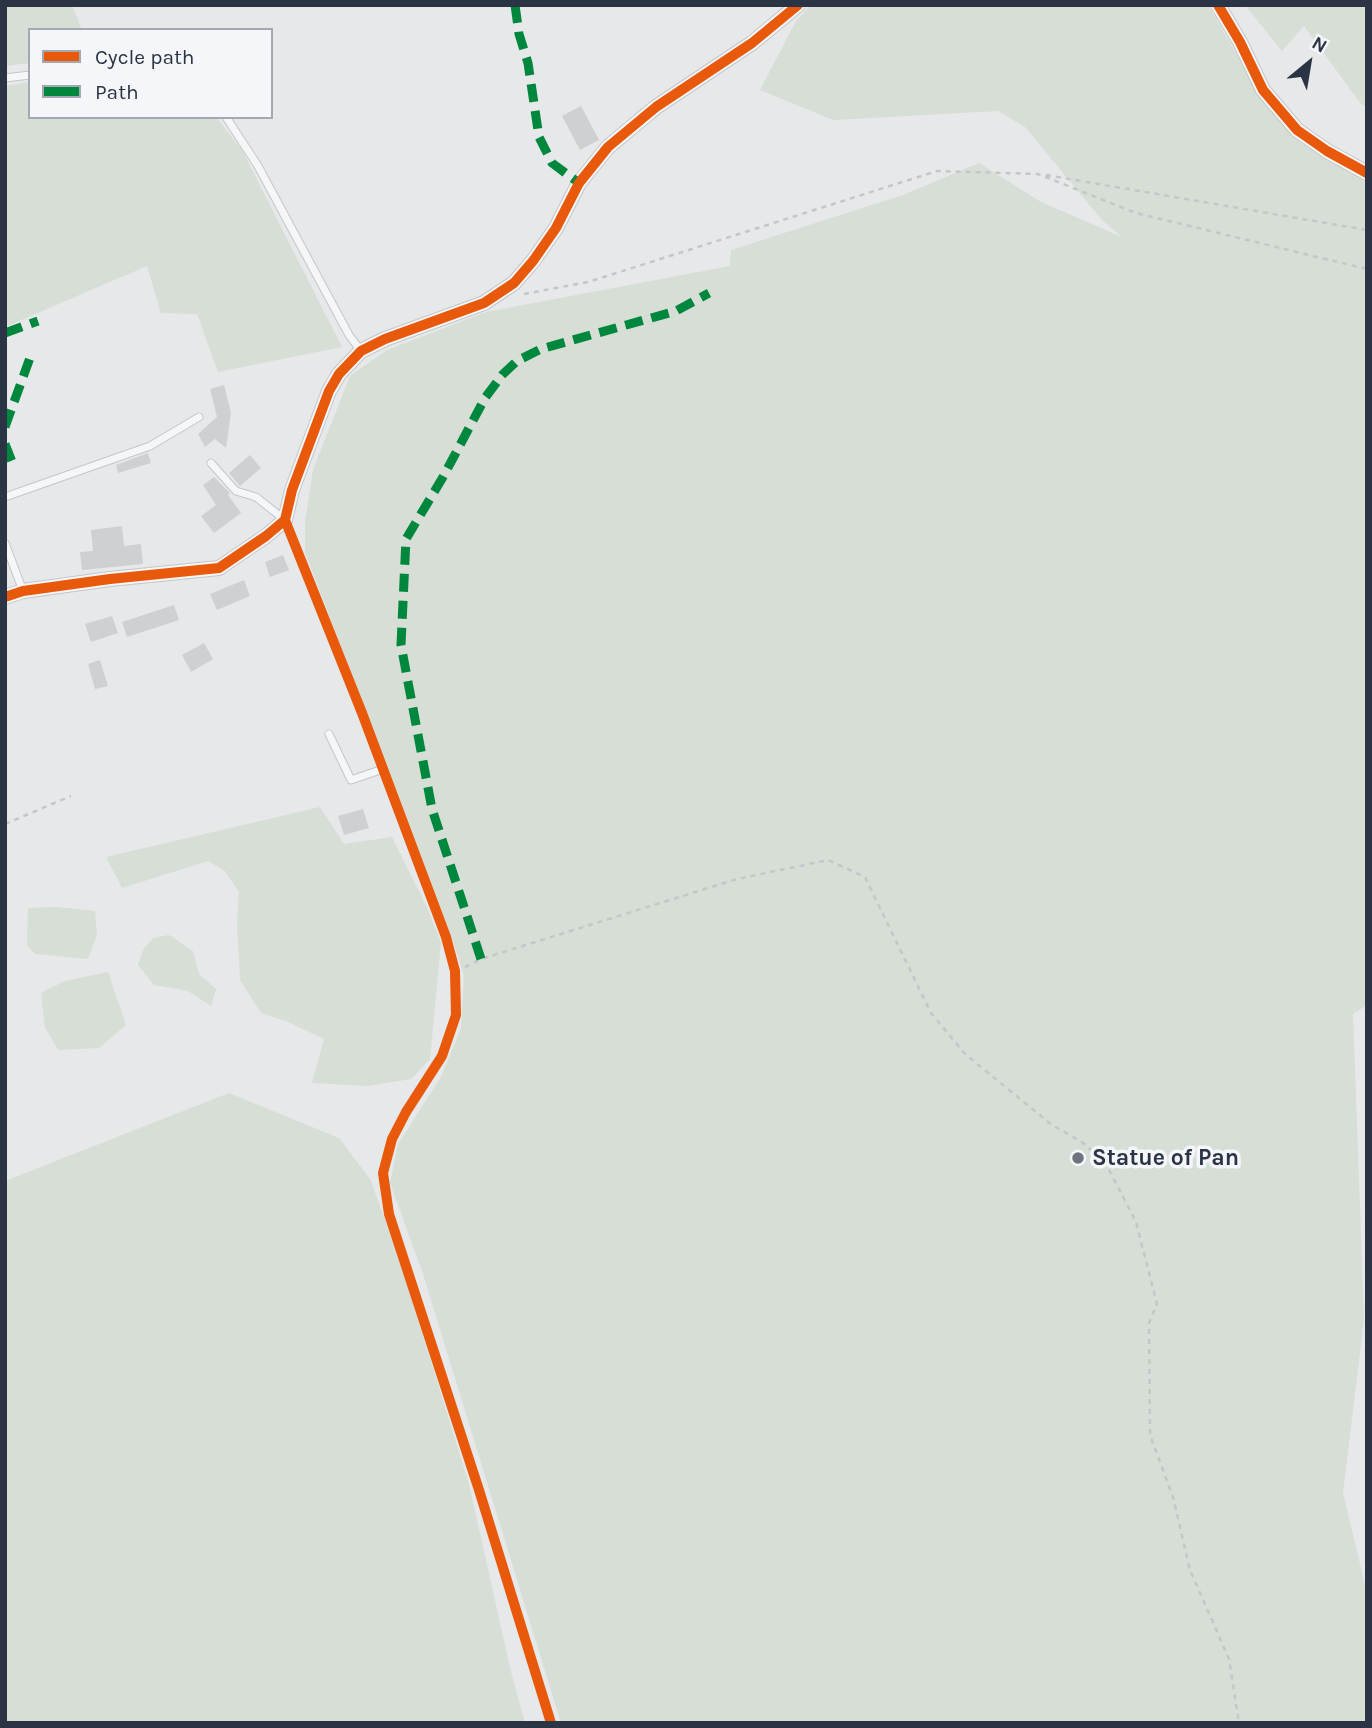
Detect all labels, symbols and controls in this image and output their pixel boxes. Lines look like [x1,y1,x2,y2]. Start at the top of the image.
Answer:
legend [28,28,273,119]
north arrow [1274,28,1344,98]
text: N [1308,32,1331,58]
text: Cycle path [95,45,195,69]
text: Path [95,80,139,104]
place label: Statue of Pan [1092,1144,1239,1172]
marker: Statue of Pan [1070,1150,1086,1166]

